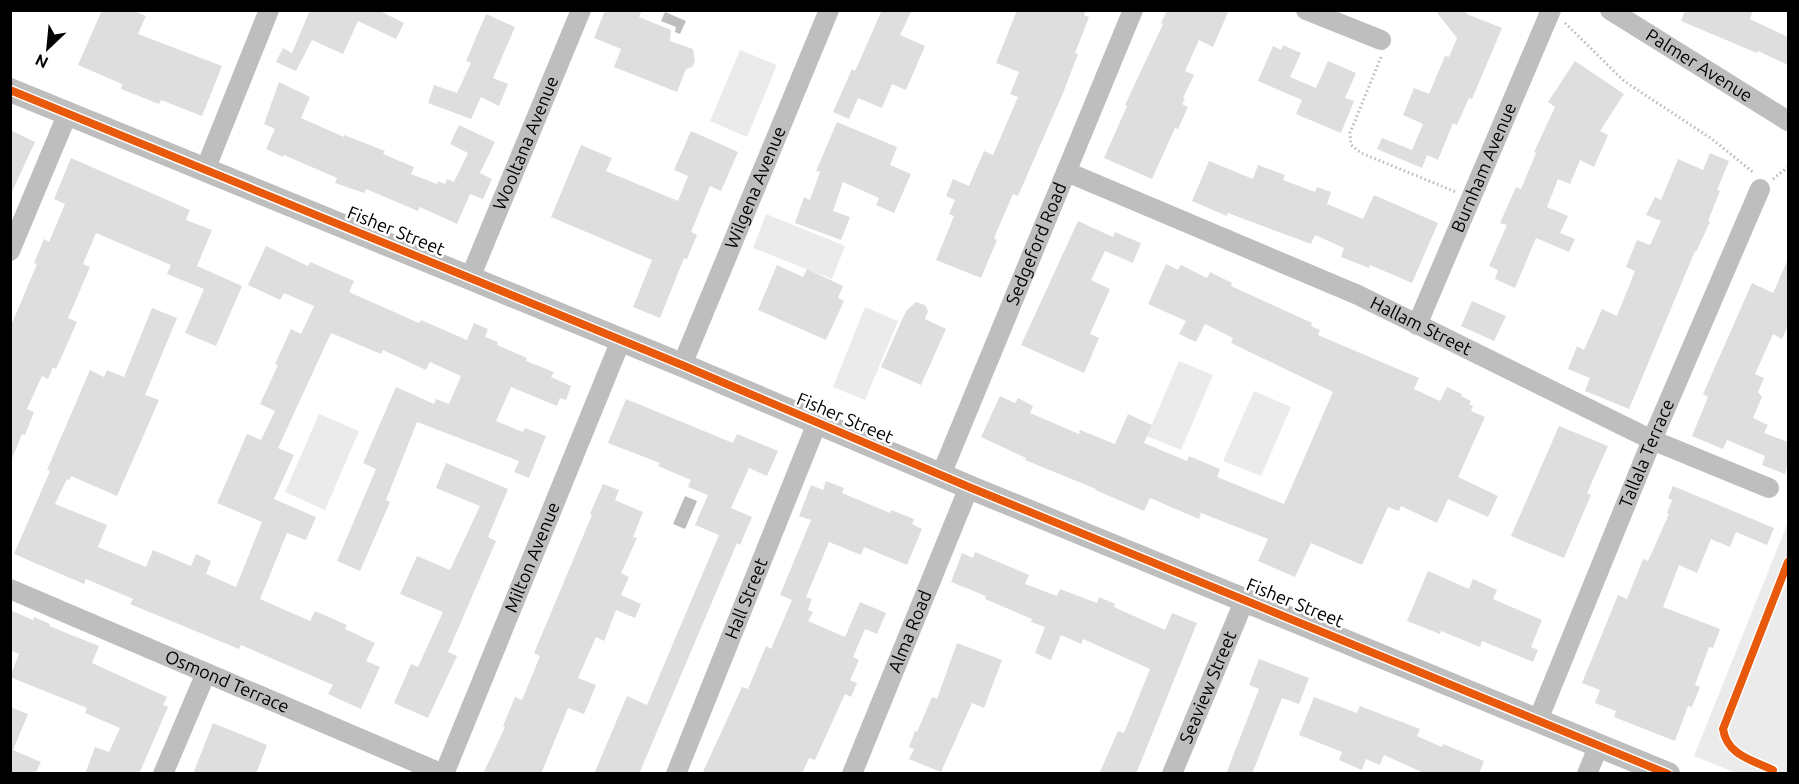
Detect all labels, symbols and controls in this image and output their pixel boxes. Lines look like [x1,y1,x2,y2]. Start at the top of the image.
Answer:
north arrow [18,18,78,78]
street label: Palmer Avenue [1643,24,1757,105]
text: N [32,51,51,72]
street label: Wooltana Avenue [488,73,562,213]
street label: Burnham Avenue [1447,100,1519,235]
street label: Wilgena Avenue [720,123,789,251]
street label: Sedgeford Road [1001,179,1070,308]
street label: Fisher Street [345,201,448,259]
street label: Hallam Street [1367,292,1475,359]
street label: Fisher Street [794,388,897,446]
street label: Tallala Terrace [1615,396,1677,510]
street label: Milton Avenue [500,499,563,615]
street label: Hall Street [720,555,771,642]
street label: Fisher Street [1244,573,1347,631]
street label: Alma Road [884,587,935,675]
street label: Seaview Street [1175,628,1240,746]
street label: Osmond Terrace [162,645,293,716]

